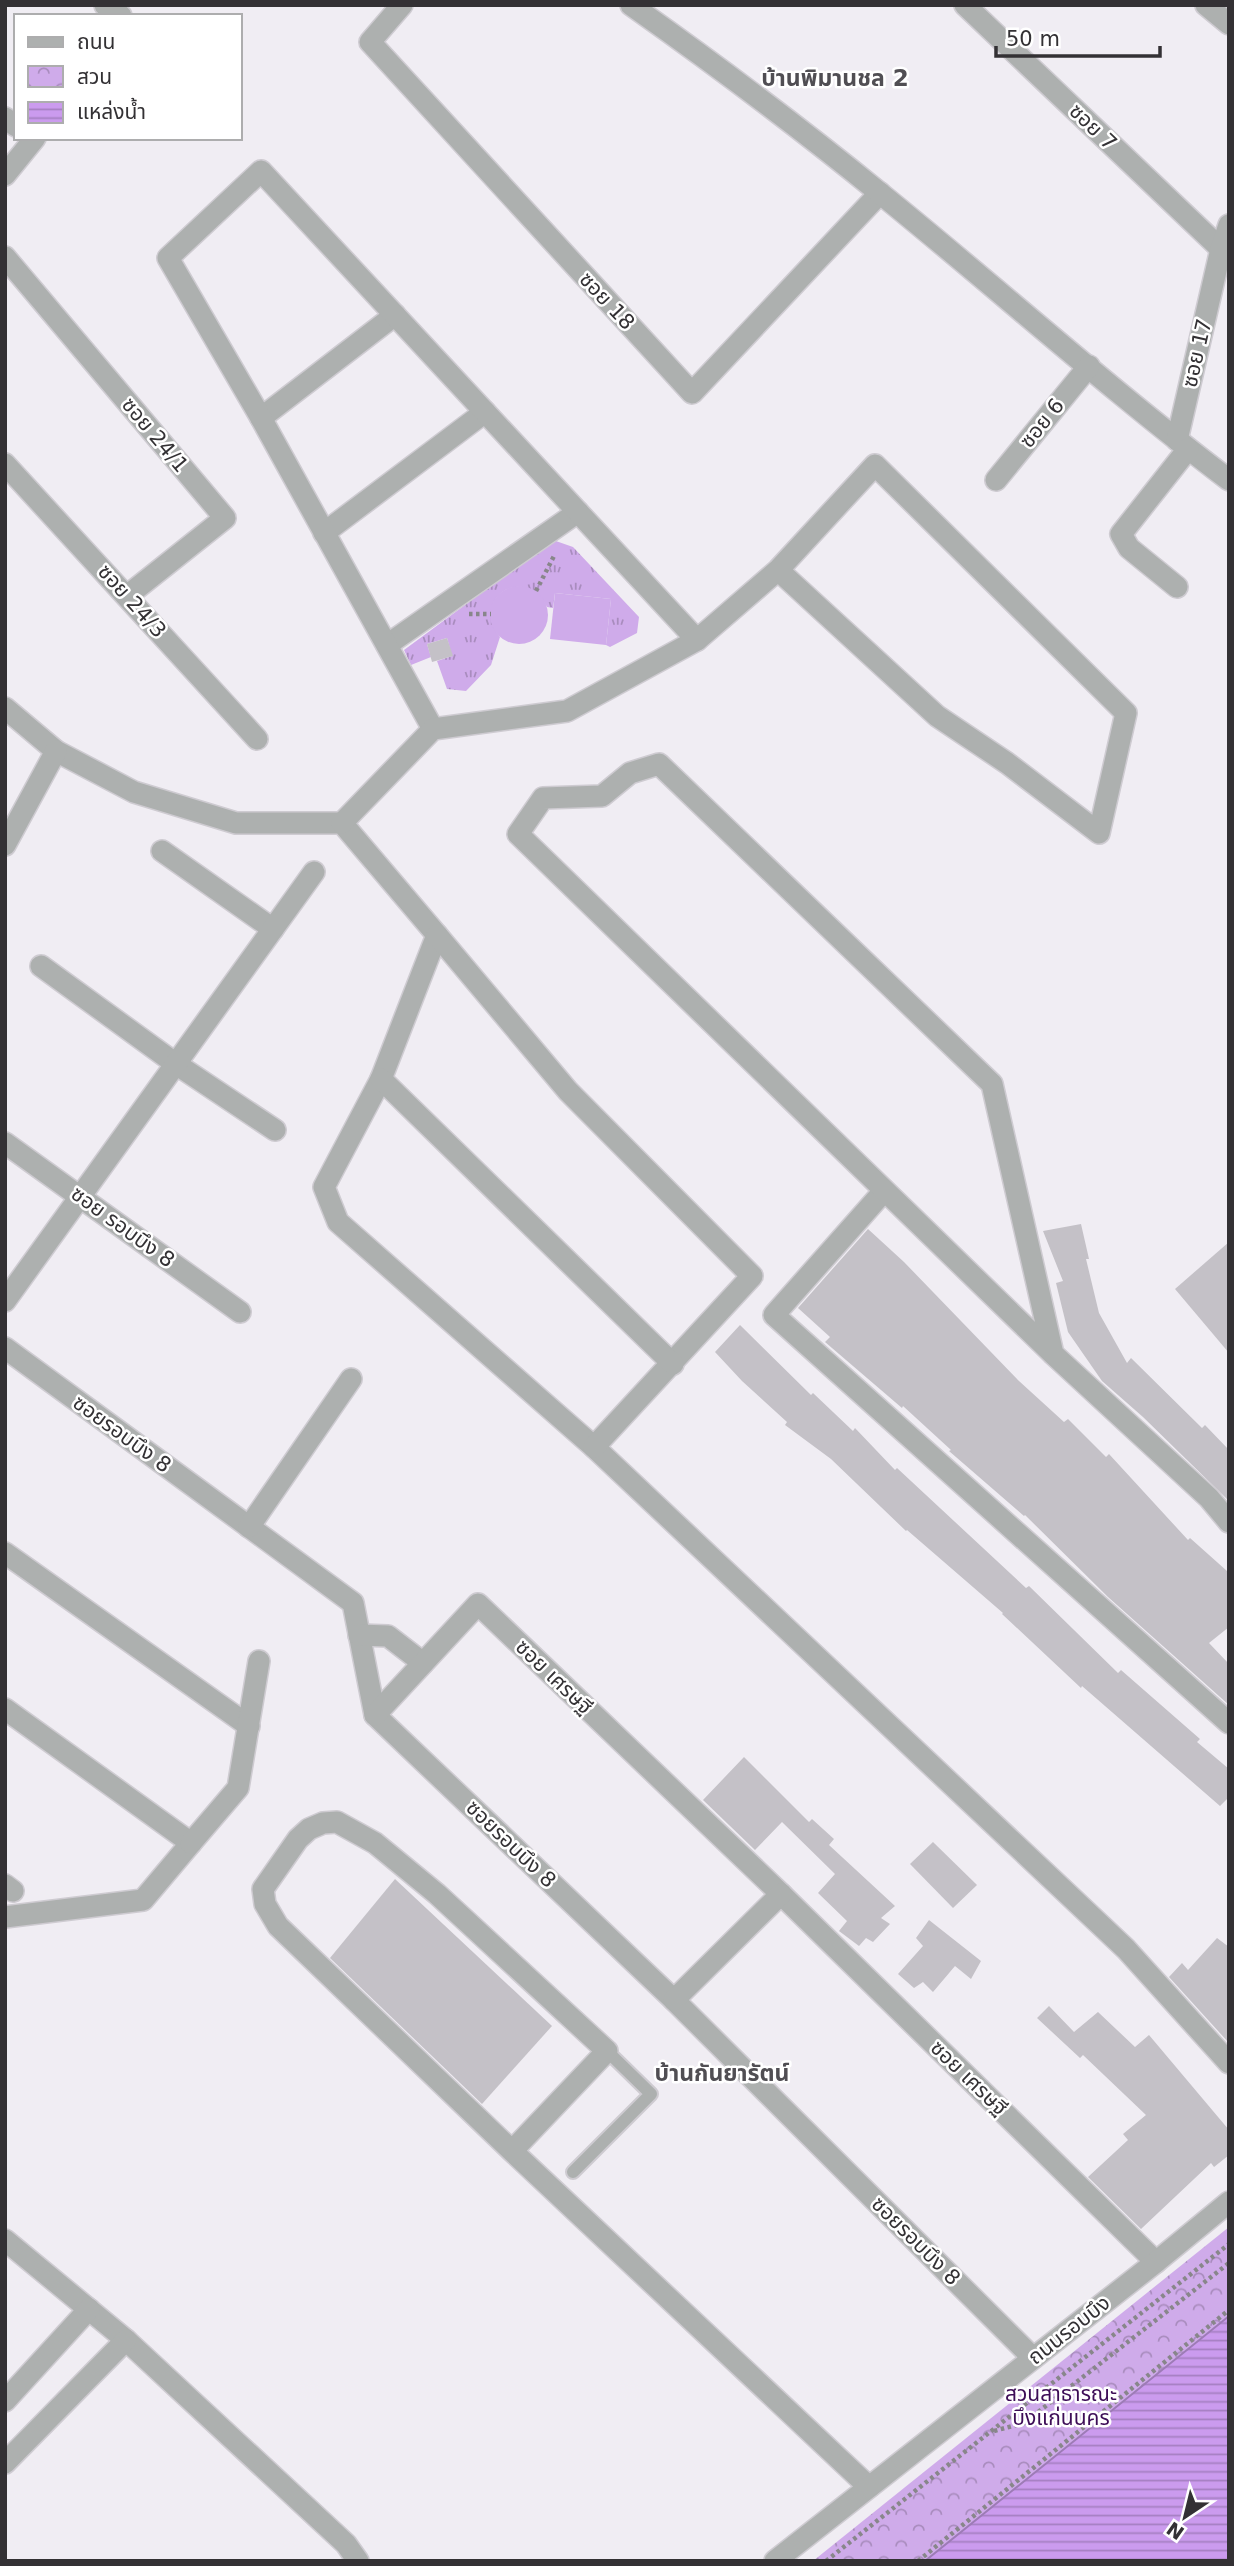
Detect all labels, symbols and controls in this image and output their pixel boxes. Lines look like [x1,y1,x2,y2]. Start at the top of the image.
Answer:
legend [14,14,242,140]
scale bar [996,14,1160,58]
text: 50 m [1006,27,1060,51]
text: ถนน [77,30,115,54]
text: สวน [77,65,112,89]
district label: บ้านพิมานชล 2 [761,65,909,91]
text: แหล่งน้ำ [77,97,146,124]
street label: ซอย 7 [1064,99,1122,155]
street label: ซอย 18 [574,267,640,335]
street label: ซอย 17 [1177,316,1217,390]
street label: ซอย 24/1 [117,393,193,477]
street label: ซอย 6 [1015,394,1069,452]
street label: ซอย 24/3 [93,560,171,642]
street label: ซอย รอบบึง 8 [67,1181,179,1273]
street label: ซอยรอบบึง 8 [68,1390,176,1478]
street label: ซอย เศรษฐี [511,1635,597,1719]
street label: ซอยรอบบึง 8 [461,1795,561,1893]
street label: ซอย เศรษฐี [926,2036,1012,2120]
district label: บ้านกันยารัตน์ [655,2060,789,2086]
street label: ซอยรอบบึง 8 [867,2192,965,2290]
street label: ถนนรอบบึง [1023,2291,1115,2369]
park label: สวนสาธารณะ บึงแก่นนคร [1005,2382,1117,2430]
north arrow [1150,2482,1220,2552]
text: N [1162,2517,1188,2544]

